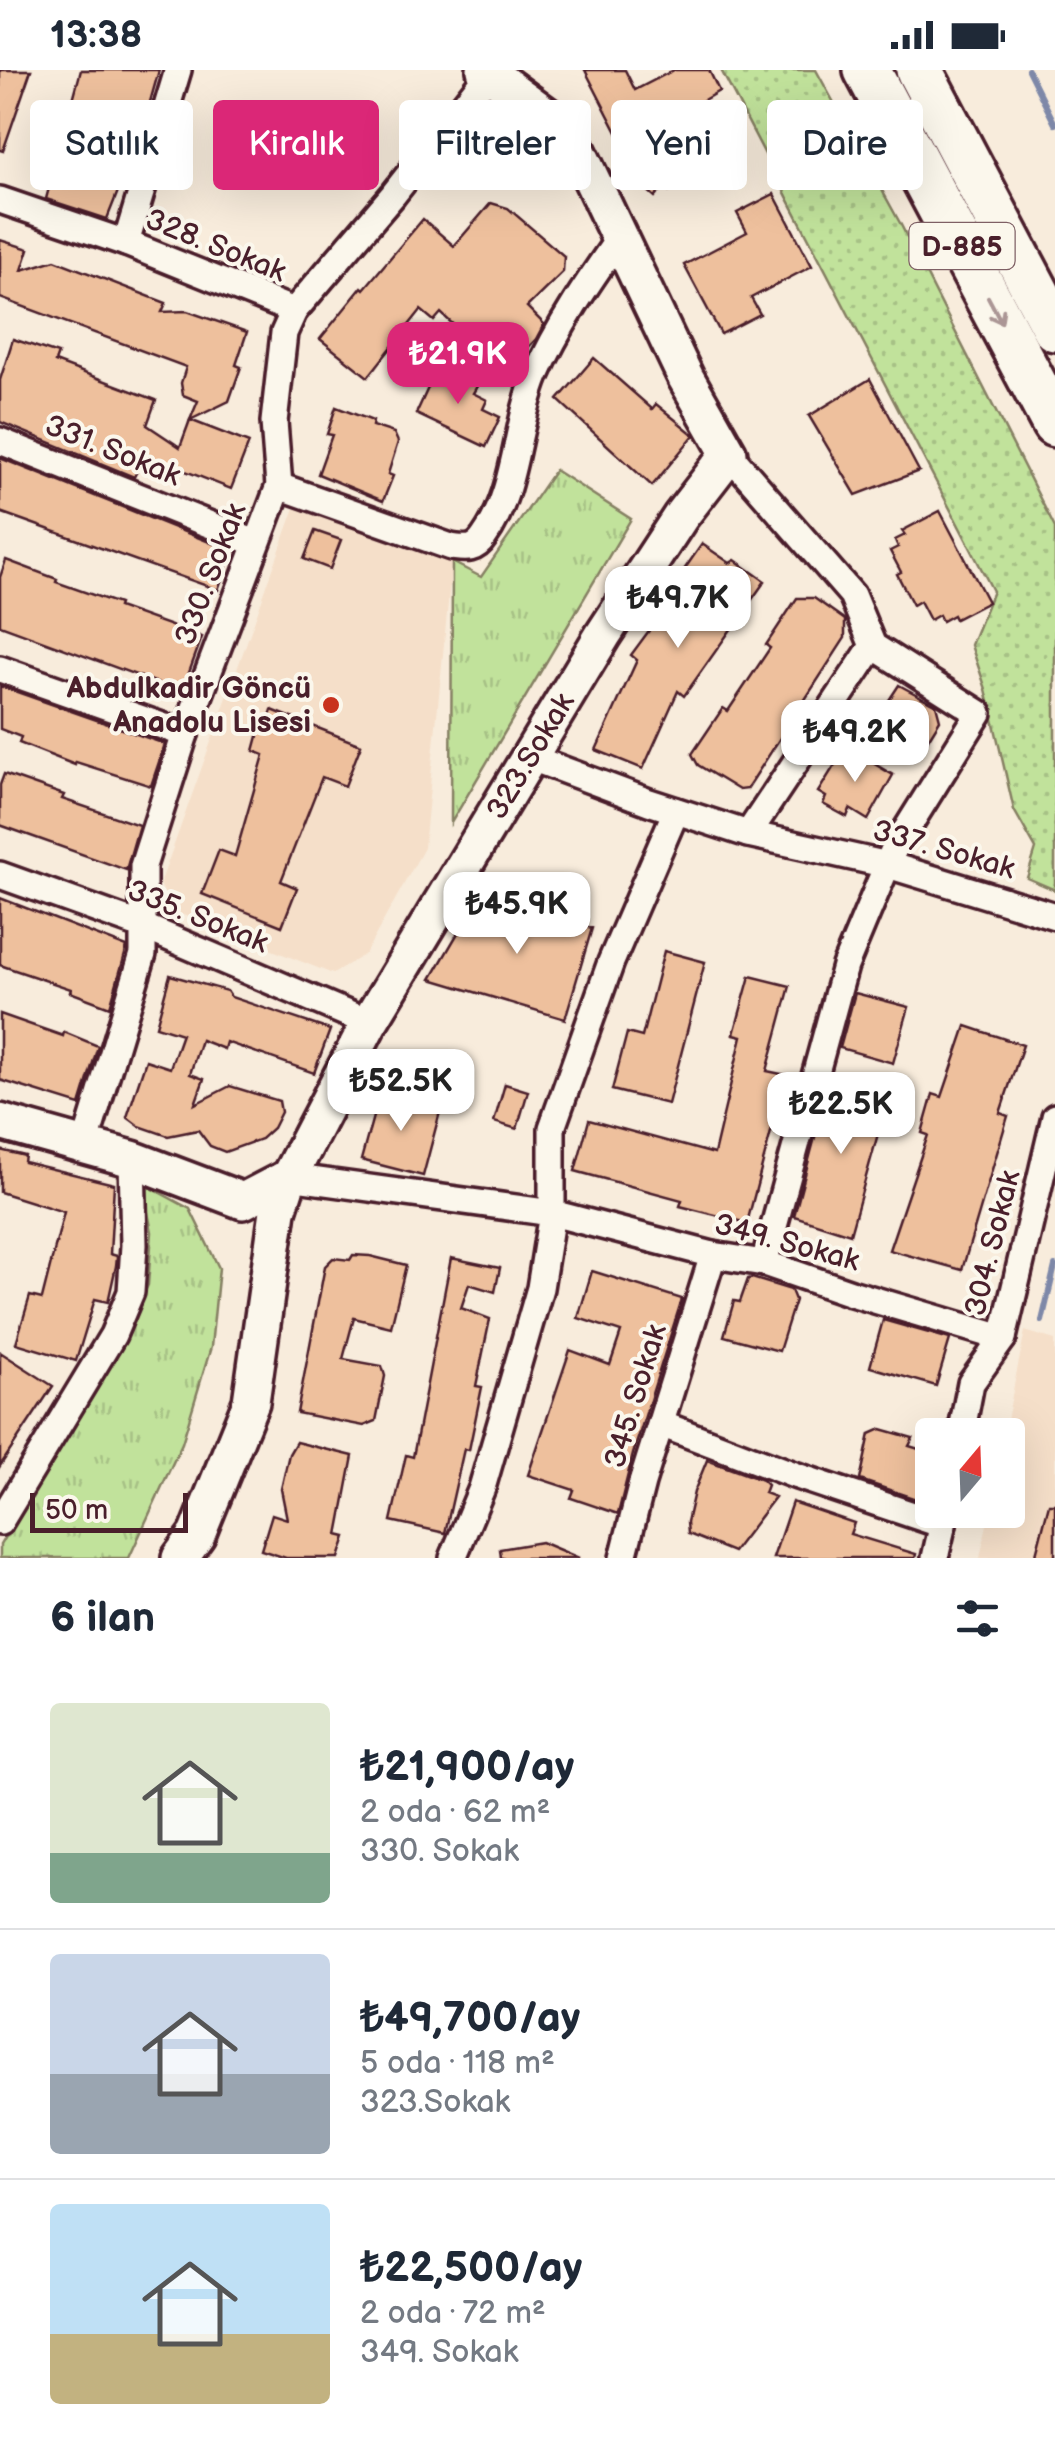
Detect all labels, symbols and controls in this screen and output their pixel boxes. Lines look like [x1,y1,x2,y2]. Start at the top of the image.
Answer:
text: 13:38 [50,13,142,58]
chip: Satılık [30,100,193,190]
chip: Kiralık [213,100,379,190]
chip: Filtreler [399,100,591,190]
chip: Yeni [611,100,747,190]
chip: Daire [767,100,923,190]
street label: 328. Sokak [140,202,291,290]
road number: D-885 [910,223,1014,269]
one-way arrow [986,295,1005,325]
pin: ₺21.9K [377,322,539,407]
text: ₺21.9K [409,335,507,374]
street label: 331. Sokak [40,407,186,494]
street label: 330. Sokak [167,498,255,650]
pin: ₺49.7K [597,566,759,651]
text: ₺49.7K [627,579,729,618]
place label: Abdulkadir Göncü Anadolu Lisesi [66,671,311,741]
street label: 323.Sokak [479,687,583,826]
marker: Abdulkadir Göncü Anadolu Lisesi [320,694,342,716]
pin: ₺49.2K [774,700,936,785]
text: ₺49.2K [803,713,907,752]
street label: 337. Sokak [869,813,1019,887]
street label: 335. Sokak [122,872,273,962]
pin: ₺45.9K [436,872,598,957]
text: ₺45.9K [465,885,569,924]
pin: ₺52.5K [320,1049,482,1134]
text: ₺52.5K [349,1062,453,1101]
pin: ₺22.5K [760,1072,922,1157]
text: ₺22.5K [789,1085,893,1124]
street label: 304. Sokak [958,1166,1029,1320]
street label: 349. Sokak [710,1206,863,1280]
street label: 345. Sokak [597,1320,675,1472]
north arrow [915,1418,1025,1528]
map controls [915,1418,1025,1528]
scale bar [30,1488,188,1532]
text: 50 m [45,1494,108,1527]
icon: filters [950,1591,1005,1646]
text: 6 ilan [50,1593,155,1644]
text: ₺21,900/ay [360,1742,574,1793]
icon: home [130,1743,250,1863]
text: 2 oda · 62 m² [360,1793,550,1832]
text: 330. Sokak [360,1832,519,1871]
text: ₺49,700/ay [360,1993,580,2044]
icon: home [130,1994,250,2114]
text: 5 oda · 118 m² [360,2044,555,2083]
text: 323.Sokak [360,2083,510,2122]
text: ₺22,500/ay [360,2243,582,2294]
icon: home [130,2244,250,2364]
text: 2 oda · 72 m² [360,2294,546,2333]
text: 349. Sokak [360,2333,518,2372]

